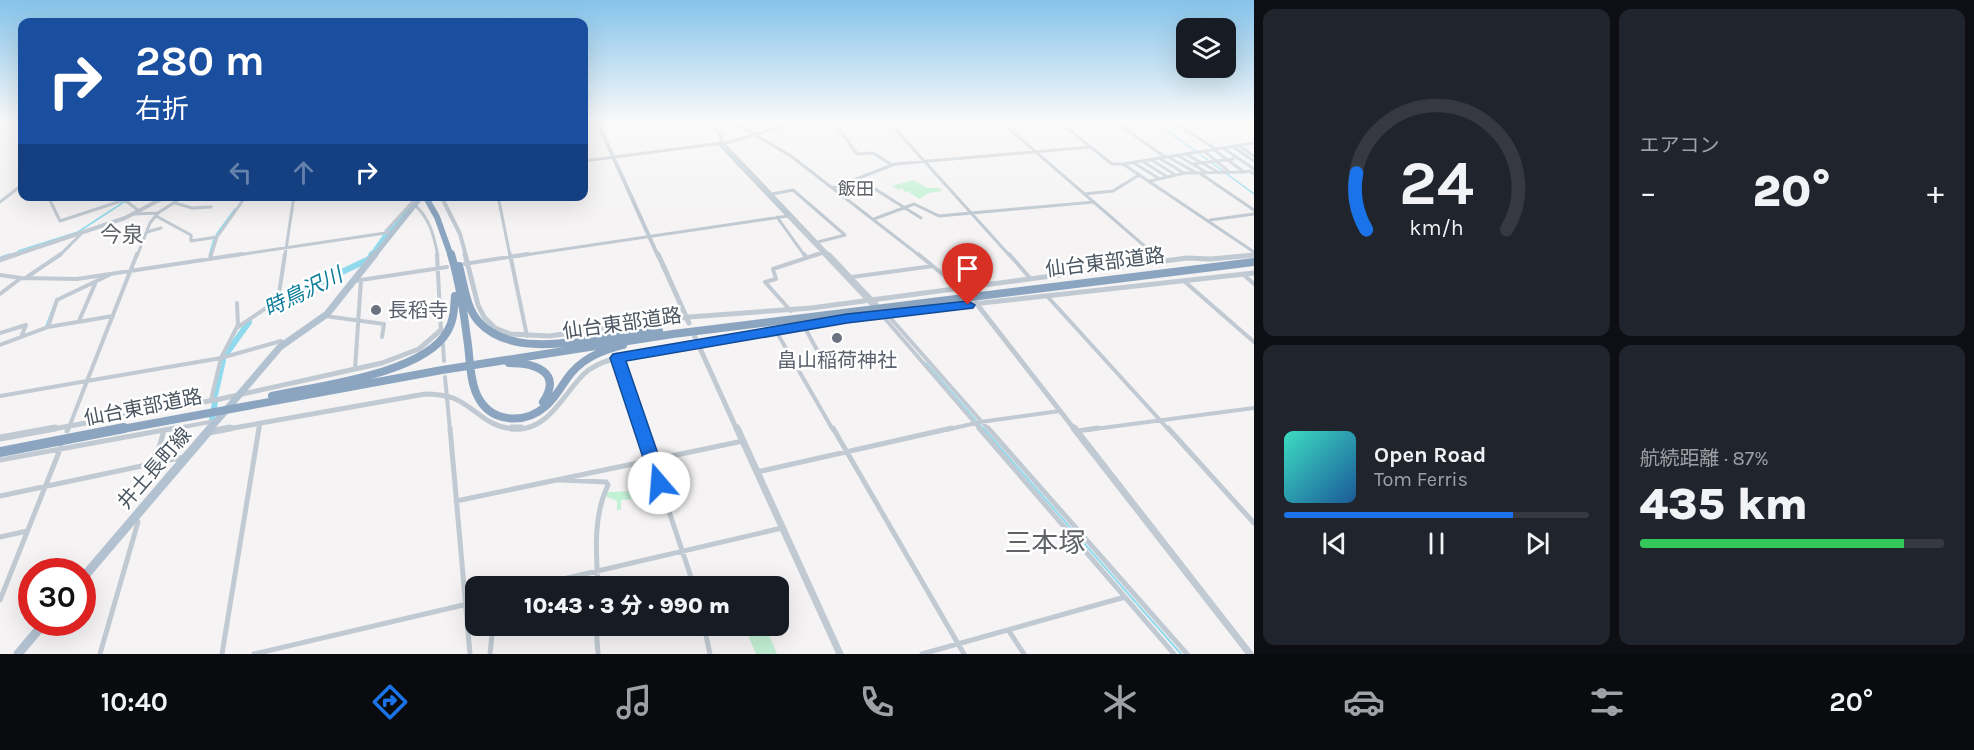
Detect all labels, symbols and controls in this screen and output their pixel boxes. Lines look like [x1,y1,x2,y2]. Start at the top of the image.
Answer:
map controls [1176,18,1236,78]
button: layers [1176,18,1236,78]
text: 280 m [135,36,265,86]
icon: right [36,42,114,120]
text: 右折 [135,93,189,125]
text: エアコン [1640,134,1720,157]
text: 24 [1399,147,1474,220]
icon: left [224,156,257,189]
icon: ahead [287,156,320,189]
icon: right [350,156,383,189]
text: 20° [1753,165,1831,217]
text: − [1640,173,1657,211]
text: + [1927,173,1944,211]
district label: 飯田 [838,178,874,200]
text: km/h [1409,215,1463,240]
district label: 今泉 [100,222,144,248]
pin [942,243,993,305]
street label: 仙台東部道路 [1044,244,1166,281]
icon: arrive [951,252,984,285]
water label: 時鳥沢川 [260,262,348,321]
place label: 長稻寺 [388,299,448,322]
marker: 長稻寺 [369,303,383,317]
street label: 仙台東部道路 [561,304,683,343]
marker: 畠山稲荷神社 [830,331,844,345]
place label: 畠山稲荷神社 [777,349,897,372]
street label: 仙台東部道路 [82,385,204,430]
street label: 井土長町線 [113,423,196,514]
text: Open Road [1374,442,1486,468]
text: 航続距離 · 87% [1640,447,1769,470]
position arrow [627,451,691,515]
text: Tom Ferris [1374,468,1468,491]
text: 435 km [1640,478,1808,530]
district label: 三本塚 [1005,527,1086,559]
icon: previous [1318,527,1351,560]
icon: pause [1420,527,1453,560]
icon: next [1521,527,1554,560]
speed limit sign: 30 [18,558,96,636]
text: 10:43 · 3 分 · 990 m [524,593,730,619]
icon: directions [369,681,411,723]
icon: music [613,681,655,723]
icon: phone [856,681,898,723]
icon: climate [1099,681,1141,723]
icon: car [1343,681,1385,723]
icon: filters [1586,681,1628,723]
text: 10:40 [101,686,168,718]
text: 20° [1829,686,1873,718]

